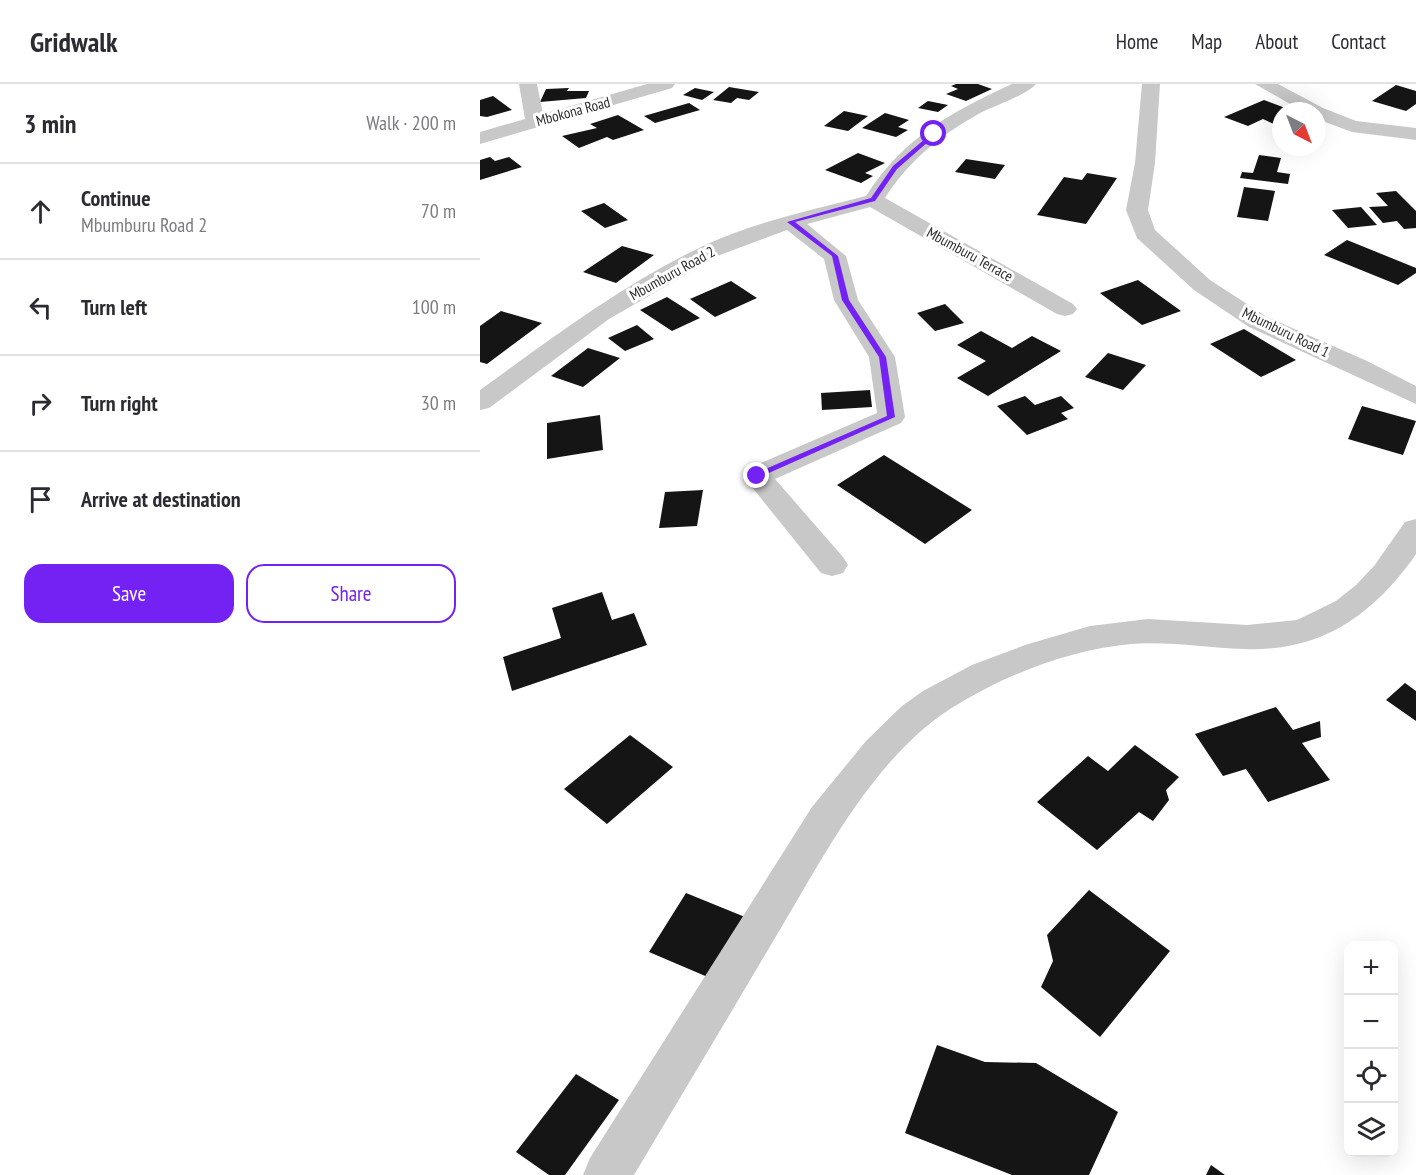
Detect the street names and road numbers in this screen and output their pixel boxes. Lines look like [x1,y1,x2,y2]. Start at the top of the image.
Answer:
street label: Mbokona Road [534,92,612,130]
street label: Mbumburu Terrace [924,223,1016,285]
street label: Mbumburu Road 2 [626,242,718,304]
street label: Mbumburu Road 1 [1239,303,1333,361]

